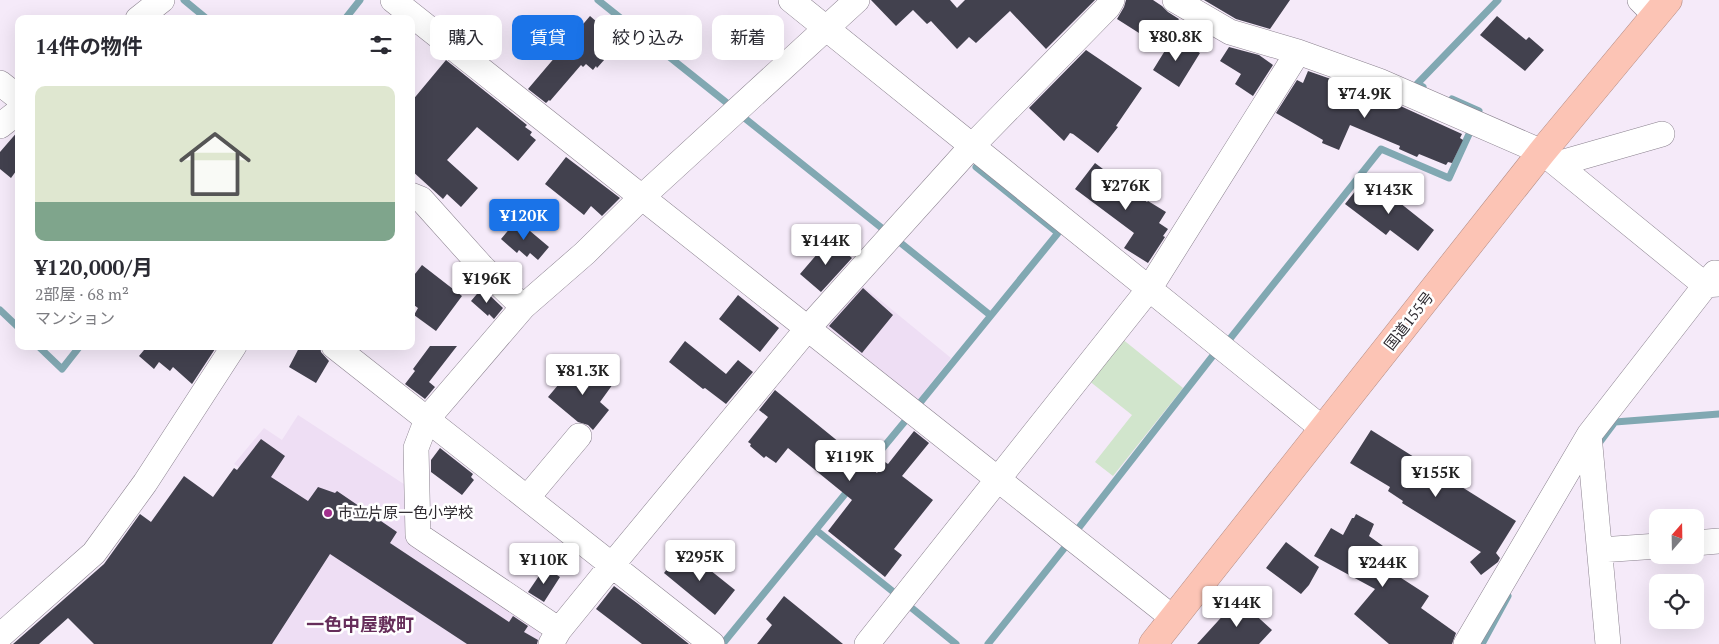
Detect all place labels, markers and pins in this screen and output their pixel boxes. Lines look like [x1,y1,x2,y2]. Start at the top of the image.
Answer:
pin: ¥80.8K [1135,20,1217,62]
pin: ¥74.9K [1324,76,1406,119]
pin: ¥276K [1091,168,1161,211]
pin: ¥143K [1354,172,1424,215]
pin: ¥120K [489,198,559,241]
pin: ¥144K [791,224,861,266]
pin: ¥196K [452,262,522,304]
pin: ¥81.3K [542,354,624,396]
pin: ¥119K [815,440,885,482]
pin: ¥155K [1401,456,1471,498]
place label: 市立片原一色小学校 [338,502,473,522]
marker: 市立片原一色小学校 [322,507,334,519]
pin: ¥295K [665,540,735,582]
pin: ¥110K [509,542,579,585]
pin: ¥244K [1348,546,1418,588]
pin: ¥144K [1202,586,1272,628]

